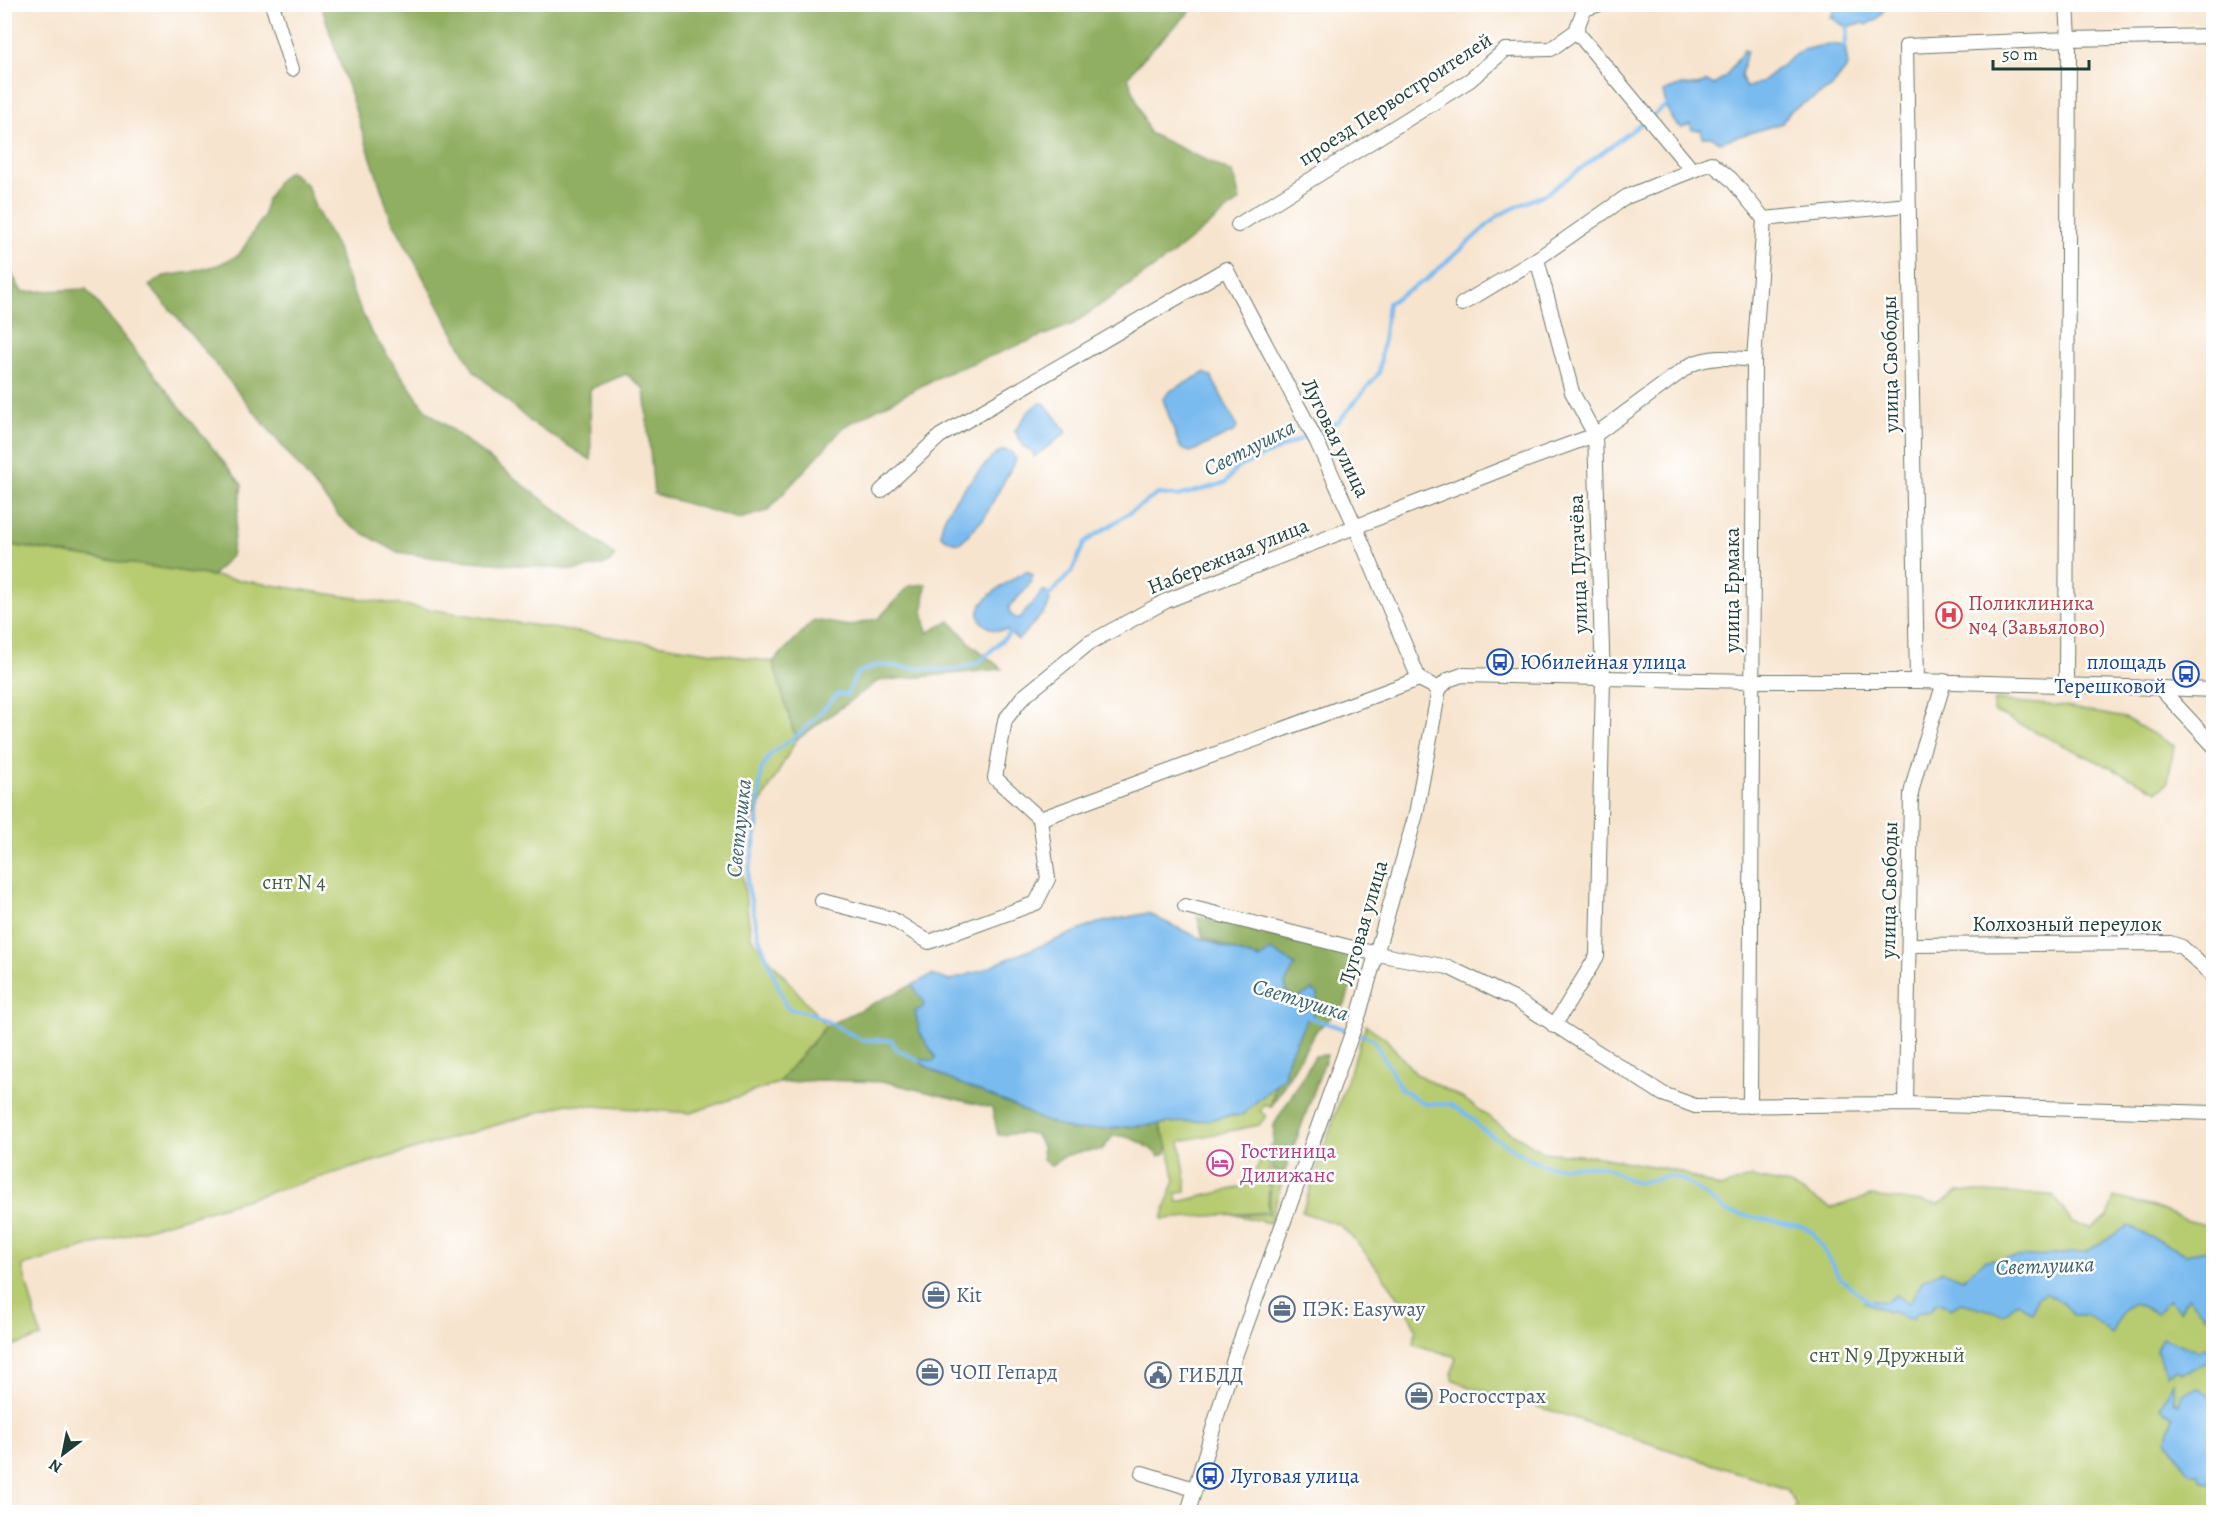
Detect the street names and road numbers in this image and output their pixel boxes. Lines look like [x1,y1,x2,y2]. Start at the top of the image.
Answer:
street label: проезд Первостроителей [1293,26,1497,172]
street label: улица Свободы [1875,295,1905,434]
street label: Луговая улица [1295,374,1377,503]
street label: улица Пугачёва [1562,494,1594,635]
street label: Набережная улица [1143,511,1313,601]
street label: улица Ермака [1718,527,1746,654]
street label: улица Свободы [1874,821,1904,960]
street label: Луговая улица [1332,857,1394,989]
street label: Колхозный переулок [1972,910,2162,938]

